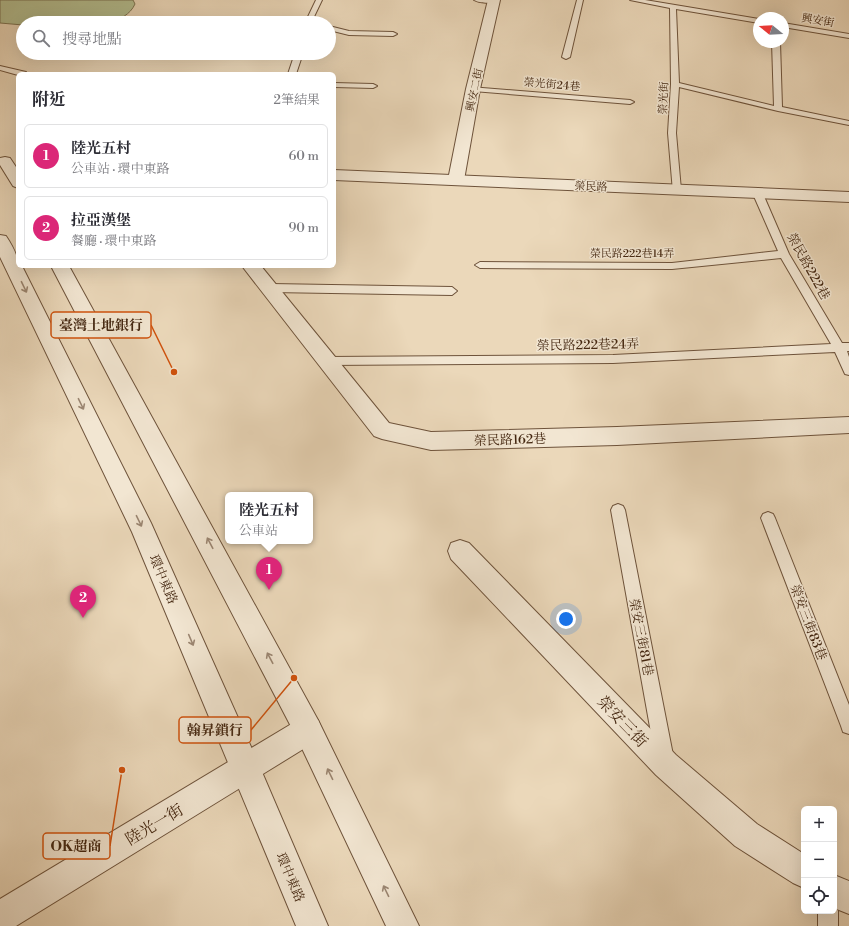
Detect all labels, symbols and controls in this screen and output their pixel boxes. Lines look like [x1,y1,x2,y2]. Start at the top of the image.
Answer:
street label: 興安街 [800,11,835,30]
north arrow [753,12,789,48]
search box [16,16,336,60]
icon: search [30,27,52,49]
text: 搜尋地點 [62,30,122,49]
street label: 興安二街 [464,67,486,113]
street label: 榮光街24巷 [523,76,581,94]
street label: 榮光街 [656,81,672,115]
text: 附近 [32,89,66,111]
text: 2筆結果 [274,92,320,108]
text: 陸光五村 [71,139,131,158]
text: 1 [43,148,49,164]
text: 60 m [288,148,319,164]
text: 公車站 · 環中東路 [71,161,170,177]
street label: 榮民路 [574,179,608,195]
text: 拉亞漢堡 [71,211,131,230]
text: 2 [42,220,50,236]
text: 90 m [288,220,319,236]
street label: 榮民路222巷 [783,230,833,303]
text: 餐廳 · 環中東路 [71,233,157,249]
street label: 榮民路222巷14弄 [590,247,674,261]
one-way arrow [21,281,28,293]
callout: 臺灣土地銀行 [51,312,151,338]
text: 臺灣土地銀行 [59,317,143,335]
street label: 榮民路222巷24弄 [537,336,639,354]
one-way arrow [78,398,85,410]
street label: 榮民路162巷 [474,431,547,449]
popup [225,492,313,544]
text: 陸光五村 [239,501,299,520]
one-way arrow [135,514,143,526]
text: 公車站 [239,523,278,539]
one-way arrow [206,537,213,549]
street label: 環中東路 [146,552,181,606]
pin: 1 [256,557,282,590]
street label: 榮安三街83巷 [786,582,830,663]
pin: 2 [70,585,96,618]
street label: 榮安三街81巷 [626,597,656,677]
your location [556,609,576,629]
one-way arrow [187,633,195,645]
one-way arrow [266,652,274,664]
street label: 榮安三街 [593,692,652,752]
callout: 翰昇鎖行 [179,717,251,743]
text: 翰昇鎖行 [187,722,243,740]
one-way arrow [325,768,333,780]
street label: 陸光一街 [122,800,187,850]
map controls [801,806,837,914]
button: + [801,806,837,842]
callout: OK超商 [43,833,110,859]
text: OK超商 [51,838,101,856]
button: − [801,842,837,878]
street label: 環中東路 [273,850,308,904]
button: locate [801,878,837,914]
one-way arrow [382,885,389,897]

